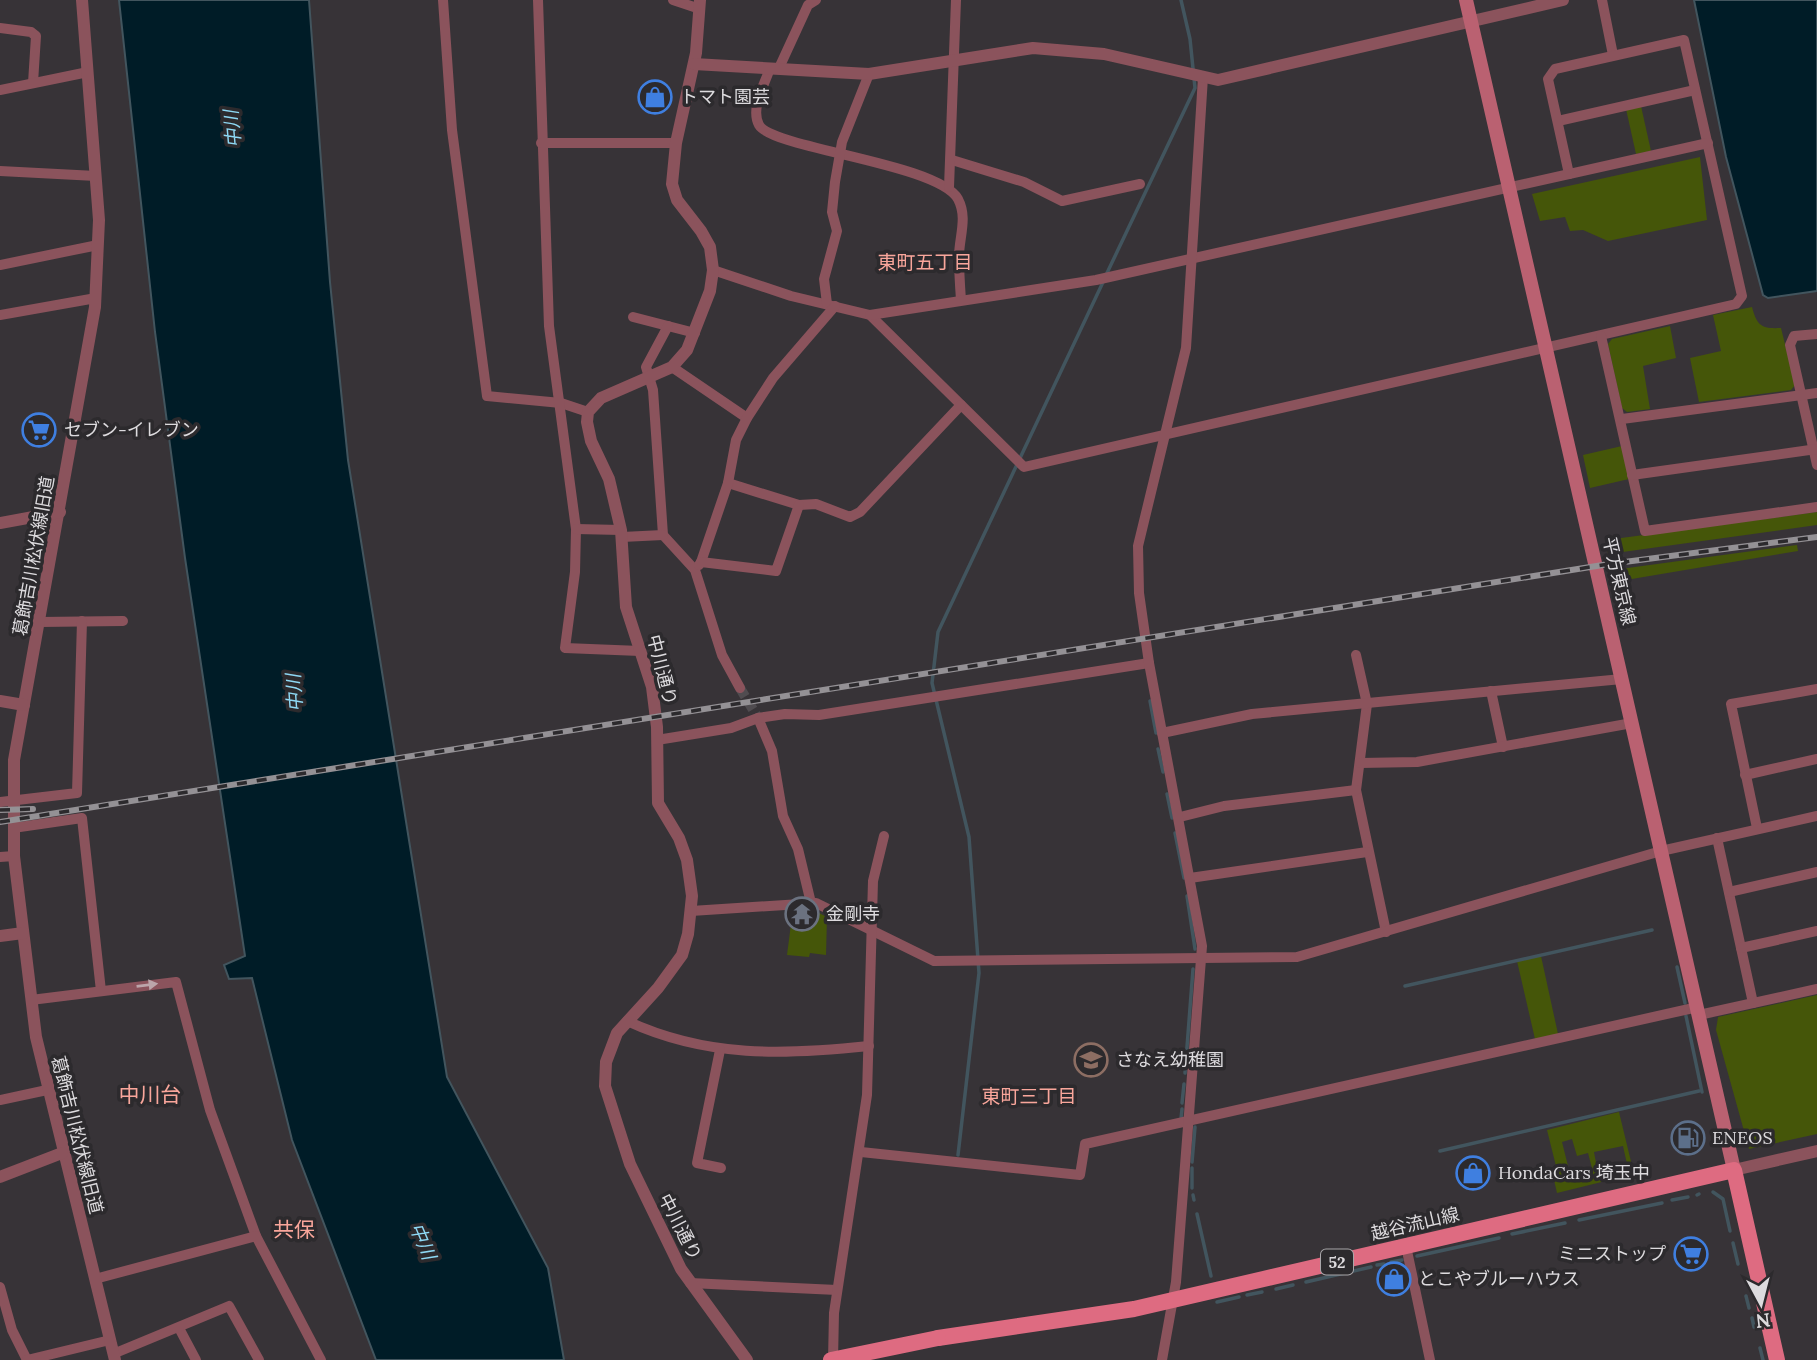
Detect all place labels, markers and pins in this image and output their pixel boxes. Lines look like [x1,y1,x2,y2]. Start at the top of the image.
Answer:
shop icon: トマト園芸 [636,78,674,116]
place label: トマト園芸 [680,85,770,108]
supermarket icon: セブン-イレブン [20,411,58,449]
place label: セブン-イレブン [64,418,199,441]
temple icon: 金剛寺 [783,895,821,933]
place label: 金剛寺 [826,902,880,925]
school or university icon: さなえ幼稚園 [1072,1041,1110,1079]
place label: さなえ幼稚園 [1116,1048,1224,1071]
fuel station icon: ENEOS [1669,1119,1707,1157]
place label: ENEOS [1712,1126,1773,1149]
shop icon: HondaCars 埼玉中 [1454,1154,1492,1192]
place label: HondaCars 埼玉中 [1498,1161,1650,1184]
supermarket icon: ミニストップ [1672,1235,1710,1273]
place label: ミニストップ [1558,1242,1666,1265]
shop icon: とこやブルーハウス [1375,1260,1413,1298]
place label: とこやブルーハウス [1418,1267,1580,1290]

